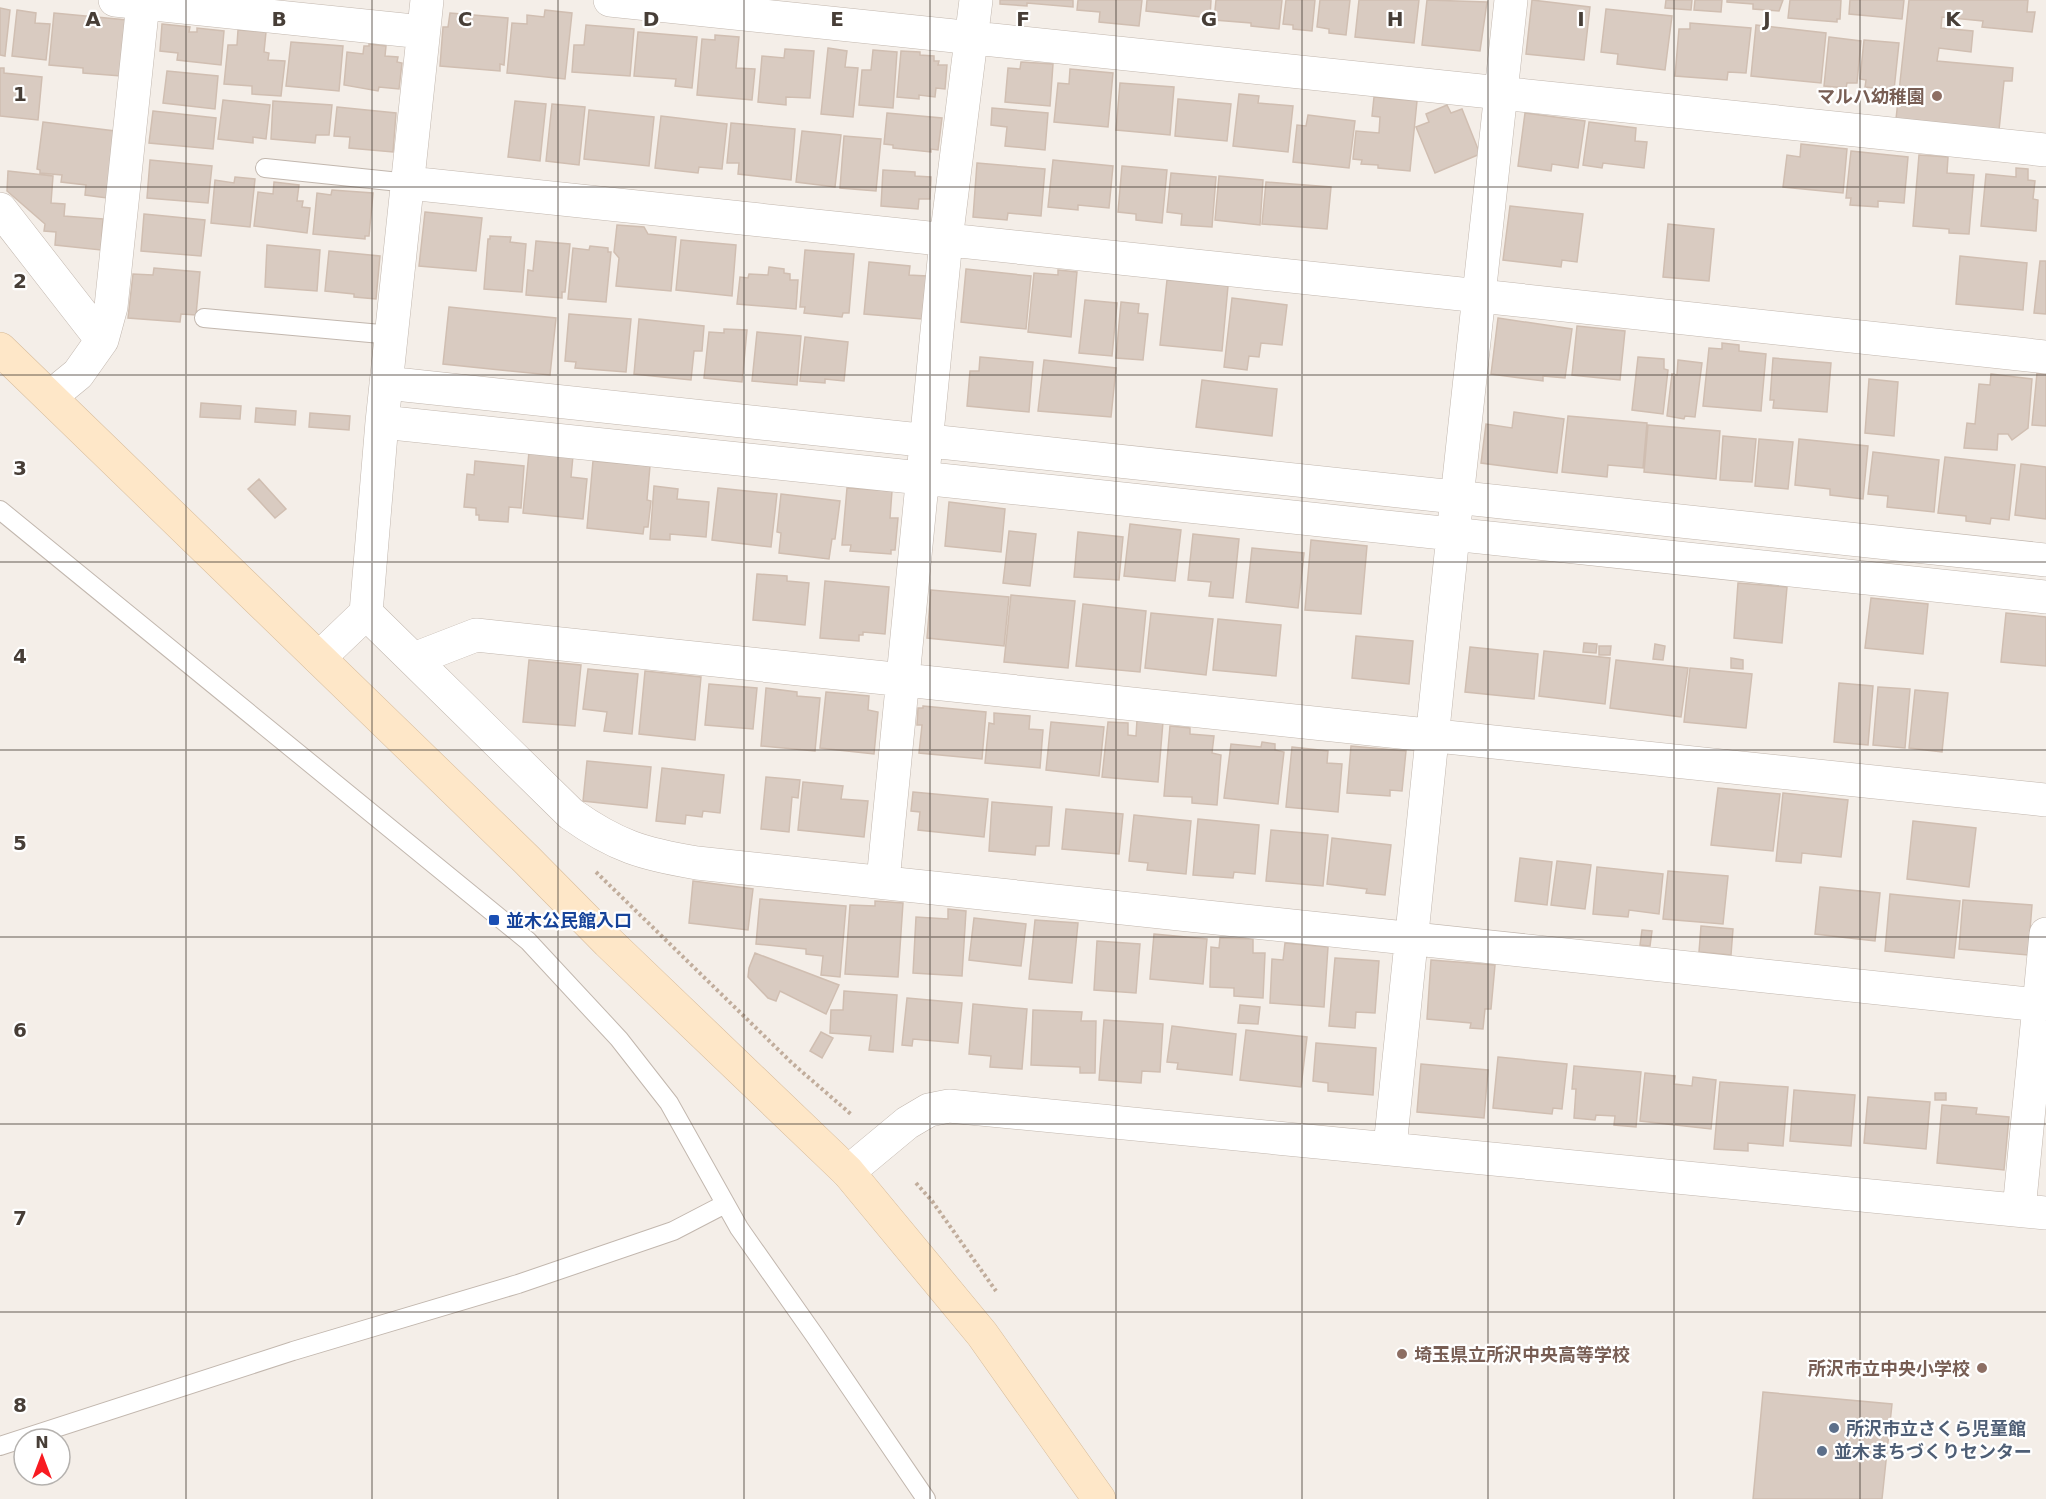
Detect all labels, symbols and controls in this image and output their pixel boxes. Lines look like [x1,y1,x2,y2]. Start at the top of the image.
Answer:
text: A [85,7,101,31]
text: B [271,7,287,31]
text: C [458,7,472,31]
text: D [643,7,659,31]
text: E [830,7,844,31]
text: F [1016,7,1030,31]
text: G [1201,7,1217,31]
text: H [1387,7,1403,31]
text: I [1577,7,1585,31]
text: J [1761,7,1771,31]
text: K [1945,7,1962,31]
text: 1 [13,82,27,106]
place label: マルハ幼稚園 [1817,86,1925,107]
marker: マルハ幼稚園 [1930,89,1944,103]
text: 2 [13,269,27,293]
text: 3 [13,456,27,480]
text: 4 [13,644,27,668]
text: 5 [13,831,27,855]
place label: 並木公民館入口 [506,910,632,931]
marker: 並木公民館入口 [487,913,501,927]
text: 6 [13,1018,27,1042]
text: 7 [13,1206,27,1230]
place label: 埼玉県立所沢中央高等学校 [1414,1344,1630,1365]
marker: 埼玉県立所沢中央高等学校 [1395,1347,1409,1361]
place label: 所沢市立中央小学校 [1808,1358,1970,1379]
marker: 所沢市立中央小学校 [1975,1361,1989,1375]
text: 8 [13,1393,27,1417]
place label: 所沢市立さくら児童館 [1846,1418,2026,1439]
marker: 所沢市立さくら児童館 [1827,1421,1841,1435]
north arrow [12,1427,72,1487]
text: N [35,1433,49,1452]
place label: 並木まちづくりセンター [1834,1441,2032,1462]
marker: 並木まちづくりセンター [1815,1444,1829,1458]

